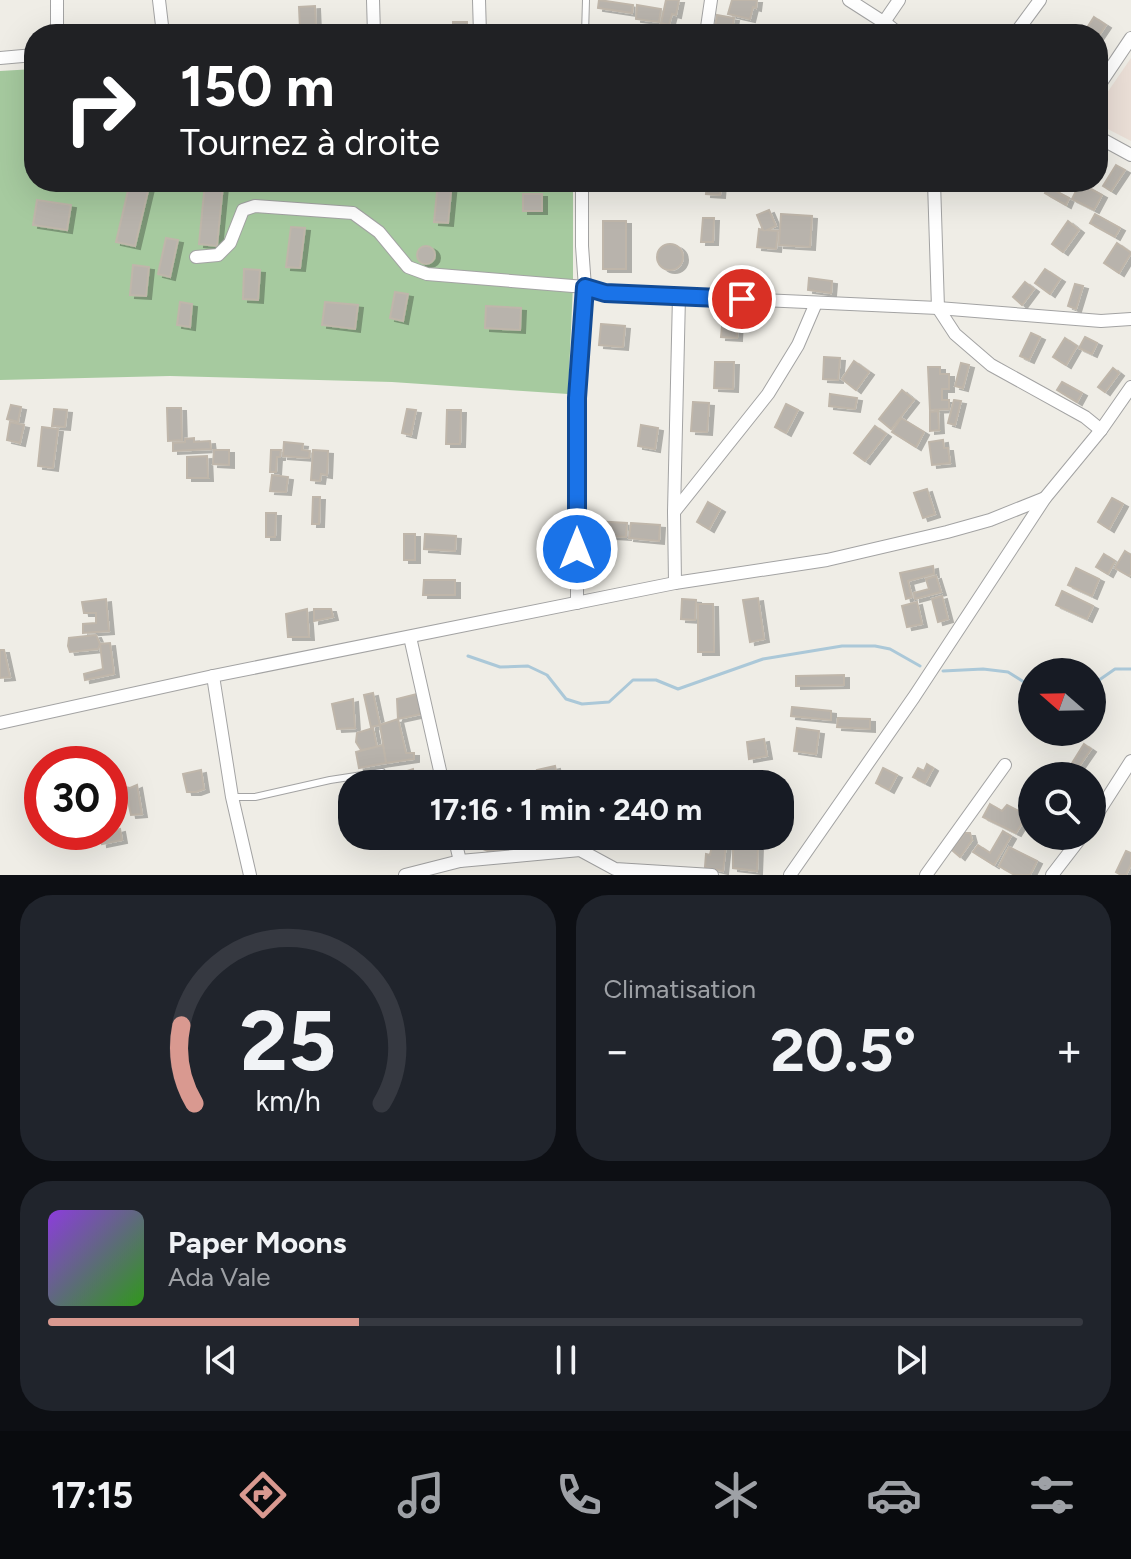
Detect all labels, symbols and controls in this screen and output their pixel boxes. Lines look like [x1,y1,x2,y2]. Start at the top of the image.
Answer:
text: 150 m [180,53,335,120]
icon: right [48,56,152,160]
text: Tournez à droite [180,121,440,164]
pin [708,265,776,333]
icon: arrive [720,277,764,321]
position arrow [535,507,619,591]
north arrow [1018,658,1106,746]
map controls [1018,658,1106,850]
speed limit sign: 30 [24,746,128,850]
button: search [1018,762,1106,850]
text: 17:16 · 1 min · 240 m [430,791,702,828]
text: Climatisation [604,973,756,1005]
text: 25 [240,991,336,1091]
text: 20.5° [770,1014,916,1086]
text: − [604,1024,631,1077]
text: + [1056,1024,1083,1077]
text: km/h [255,1084,320,1118]
text: Paper Moons [168,1224,347,1261]
text: Ada Vale [168,1261,271,1293]
icon: previous [199,1338,243,1382]
icon: pause [544,1338,588,1382]
icon: next [889,1338,933,1382]
icon: directions [235,1467,291,1523]
icon: music [393,1467,449,1523]
icon: phone [551,1467,607,1523]
icon: climate [708,1467,764,1523]
icon: car [866,1467,922,1523]
icon: filters [1024,1467,1080,1523]
text: 17:15 [51,1474,133,1517]

